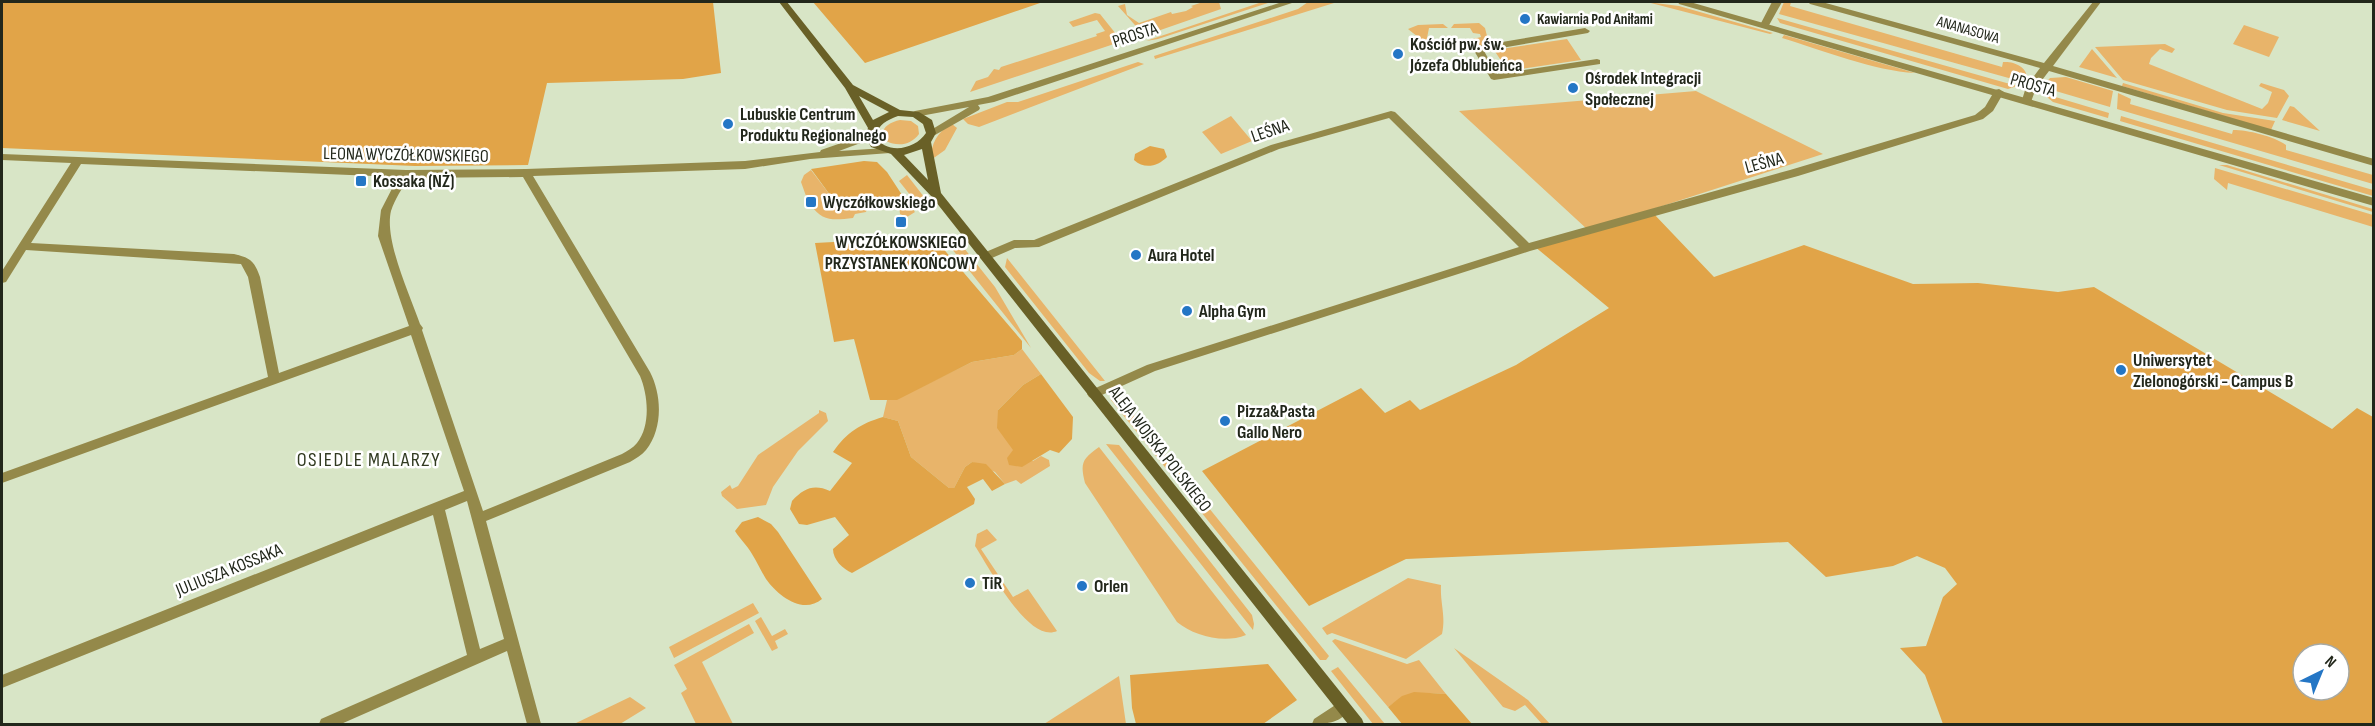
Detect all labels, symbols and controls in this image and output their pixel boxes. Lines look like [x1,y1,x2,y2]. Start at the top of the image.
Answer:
place label: Kawiarnia Pod Aniłami [1537,10,1653,29]
marker: Kawiarnia Pod Aniłami [1518,12,1532,26]
street label: ANANASOWA [1934,12,2002,48]
street label: PROSTA [1110,18,1161,52]
place label: Kościół pw. św. Józefa Oblubieńca [1409,34,1522,76]
marker: Kościół pw. św. Józefa Oblubieńca [1391,47,1405,61]
place label: Ośrodek Integracji Społecznej [1585,68,1701,110]
street label: PROSTA [2008,69,2058,102]
marker: Ośrodek Integracji Społecznej [1566,81,1580,95]
place label: Lubuskie Centrum Produktu Regionalnego [740,104,887,146]
street label: LEŚNA [1248,115,1292,147]
marker: Lubuskie Centrum Produktu Regionalnego [721,117,735,131]
street label: LEONA WYCZÓŁKOWSKIEGO [323,143,489,167]
street label: LEŚNA [1743,148,1786,178]
place label: Kossaka (NŻ) [373,171,454,192]
marker: Kossaka (NŻ) [354,174,368,188]
place label: Wyczółkowskiego [823,192,936,213]
marker: Wyczółkowskiego [804,195,818,209]
marker: WYCZÓŁKOWSKIEGO PRZYSTANEK KOŃCOWY [894,215,908,229]
place label: WYCZÓŁKOWSKIEGO PRZYSTANEK KOŃCOWY [825,232,978,274]
place label: Aura Hotel [1147,245,1215,266]
marker: Aura Hotel [1129,248,1143,262]
place label: Alpha Gym [1198,301,1266,322]
marker: Alpha Gym [1180,304,1194,318]
place label: Uniwersytet Zielonogórski - Campus B [2133,350,2294,392]
marker: Uniwersytet Zielonogórski - Campus B [2114,363,2128,377]
street label: ALEJA WOJSKA POLSKIEGO [1104,381,1216,516]
place label: Pizza&Pasta Gallo Nero [1237,401,1315,443]
marker: Pizza&Pasta Gallo Nero [1218,414,1232,428]
district label: OSIEDLE MALARZY [297,448,441,472]
street label: JULIUSZA KOSSAKA [172,539,286,601]
place label: TiR [982,573,1002,594]
marker: TiR [963,576,977,590]
place label: Orlen [1094,576,1128,597]
marker: Orlen [1075,579,1089,593]
north arrow [2291,642,2351,702]
text: N [2321,652,2340,672]

